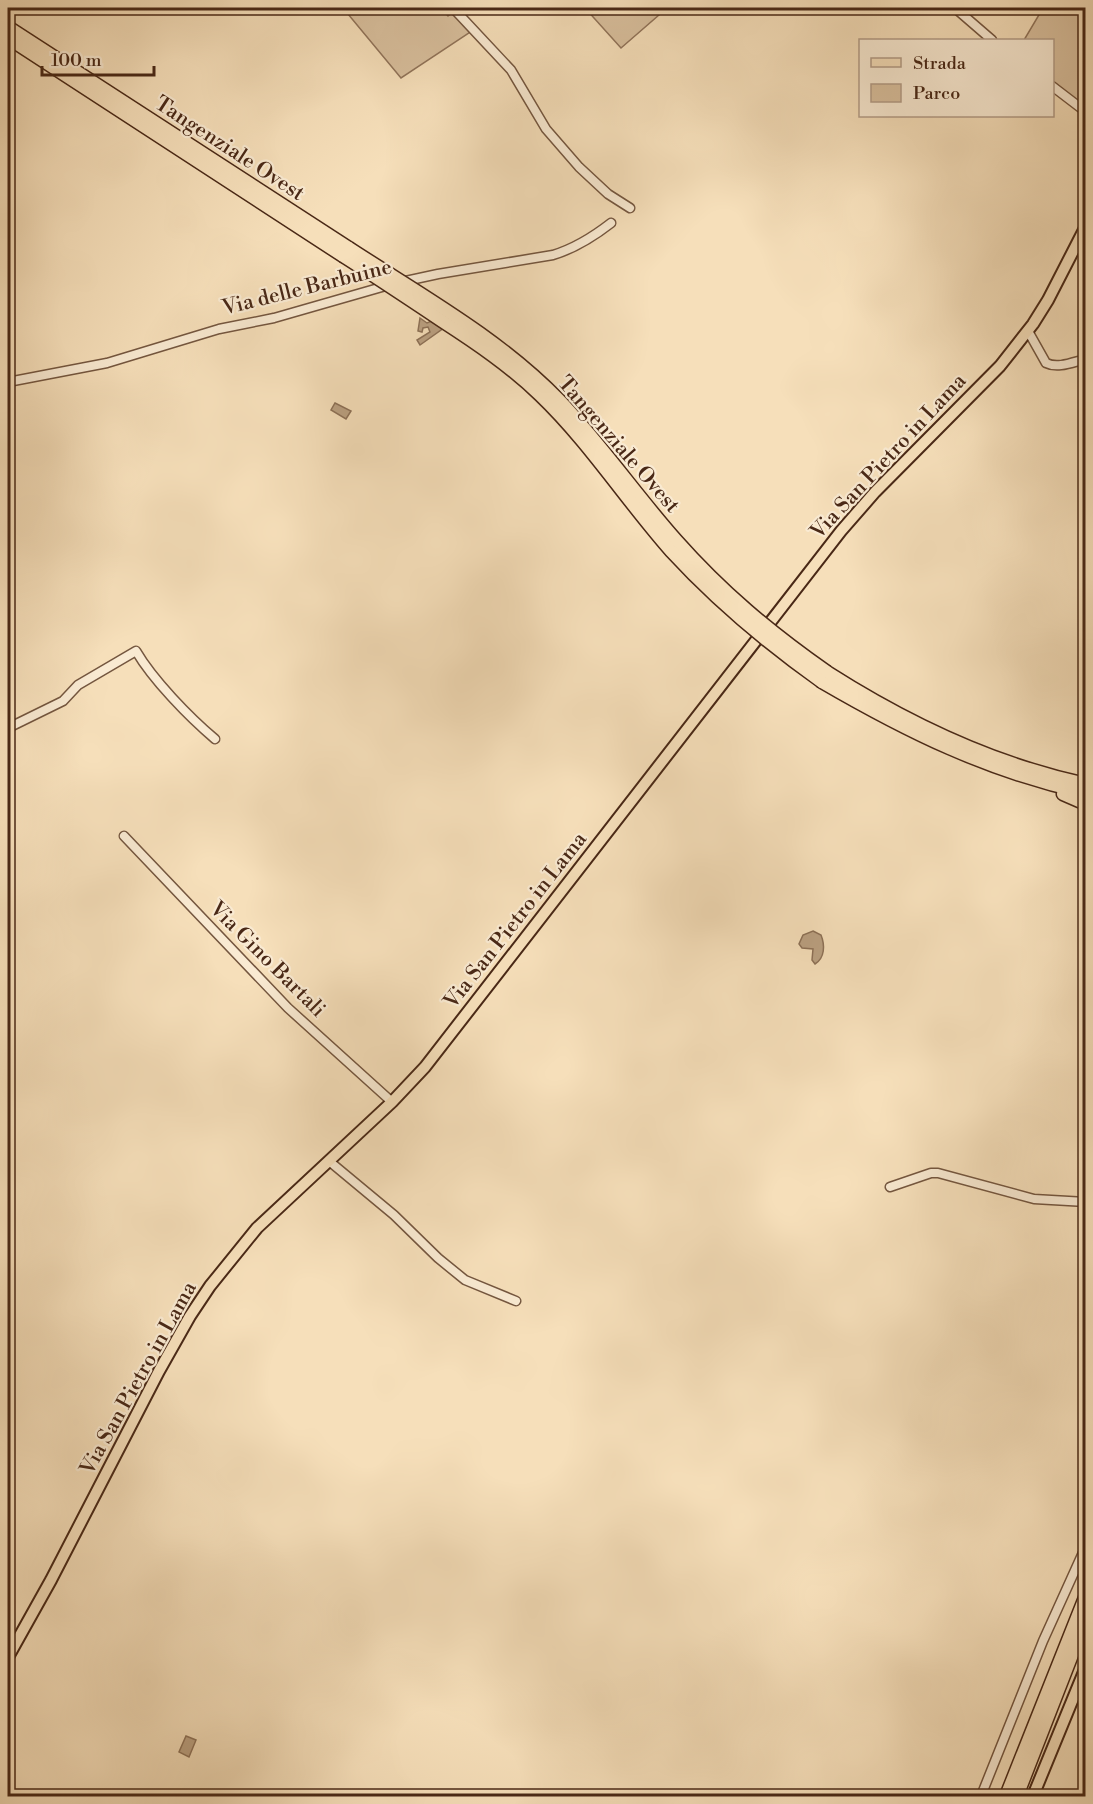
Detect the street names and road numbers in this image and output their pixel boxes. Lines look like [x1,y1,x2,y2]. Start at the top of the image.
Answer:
street label: Tangenziale Ovest [150,91,310,207]
street label: Via delle Barbuine [219,254,395,322]
street label: Via San Pietro in Lama [805,368,972,546]
street label: Tangenziale Ovest [552,371,685,519]
street label: Via San Pietro in Lama [438,827,593,1015]
street label: Via Gino Bartali [203,896,331,1023]
street label: Via San Pietro in Lama [74,1277,203,1480]

